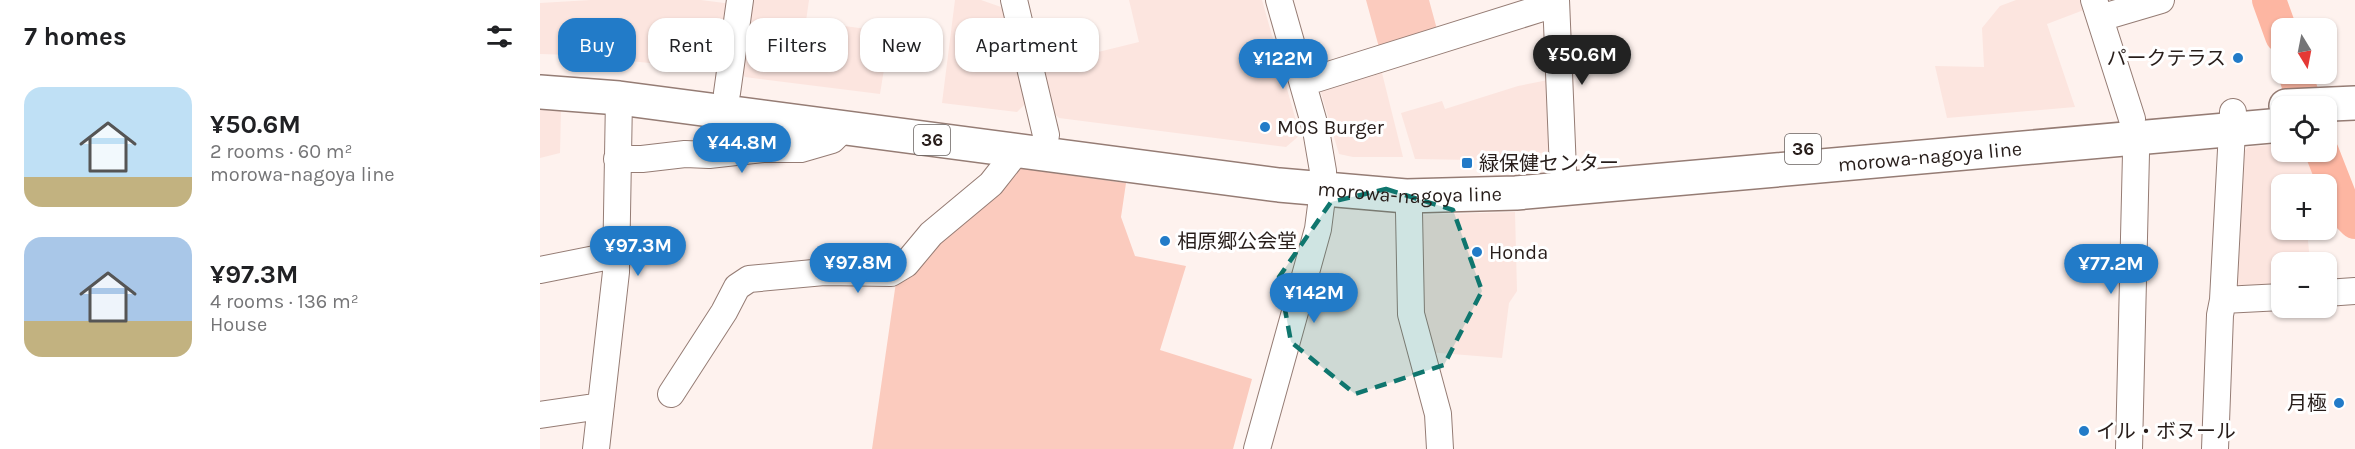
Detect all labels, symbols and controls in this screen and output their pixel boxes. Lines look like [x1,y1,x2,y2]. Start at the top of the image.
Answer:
chip: Buy [558,18,636,72]
chip: Rent [648,18,734,72]
chip: Filters [746,18,848,72]
chip: New [860,18,943,72]
chip: Apartment [955,18,1099,72]
north arrow [2271,18,2337,84]
map controls [2271,18,2337,318]
icon: filters [483,20,516,53]
text: 7 homes [24,21,127,52]
pin: ¥50.6M [1533,35,1631,86]
pin: ¥122M [1241,39,1325,90]
text: ¥50.6M [1547,43,1617,66]
text: ¥122M [1253,47,1313,70]
place label: パークテラス [2106,47,2226,70]
marker: パークテラス [2231,51,2245,65]
button: locate [2271,96,2337,162]
text: ¥50.6M [210,109,301,140]
icon: home [72,111,144,183]
place label: MOS Burger [1277,116,1385,139]
marker: MOS Burger [1258,120,1272,134]
pin: ¥44.8M [693,123,791,174]
road number: 36 [914,125,950,155]
text: ¥44.8M [707,131,777,154]
road number: 36 [1785,134,1821,164]
street label: morowa-nagoya line [1837,137,2023,176]
text: 2 rooms · 60 m² [210,140,353,163]
place label: 緑保健センター [1479,152,1619,175]
marker: 緑保健センター [1460,156,1474,170]
text: morowa-nagoya line [210,163,395,186]
button: + [2271,174,2337,240]
street label: morowa-nagoya line [1317,177,1502,208]
pin: ¥97.3M [589,226,687,277]
place label: 相原郷公会堂 [1177,230,1297,253]
text: ¥97.3M [604,234,672,257]
marker: 相原郷公会堂 [1158,234,1172,248]
place label: Honda [1489,241,1548,264]
pin: ¥97.8M [809,243,907,294]
pin: ¥77.2M [2062,244,2160,295]
marker: Honda [1470,245,1484,259]
text: ¥97.8M [824,251,892,274]
text: ¥77.2M [2078,252,2144,275]
button: − [2271,252,2337,318]
text: ¥97.3M [210,259,299,290]
icon: home [72,261,144,333]
pin: ¥142M [1272,273,1356,324]
text: ¥142M [1284,281,1344,304]
text: 4 rooms · 136 m² [210,290,359,313]
text: House [210,313,267,336]
place label: 月極 [2287,392,2327,415]
marker: 月極 [2332,396,2346,410]
place label: イル・ボヌール [2096,420,2236,443]
marker: イル・ボヌール [2077,424,2091,438]

